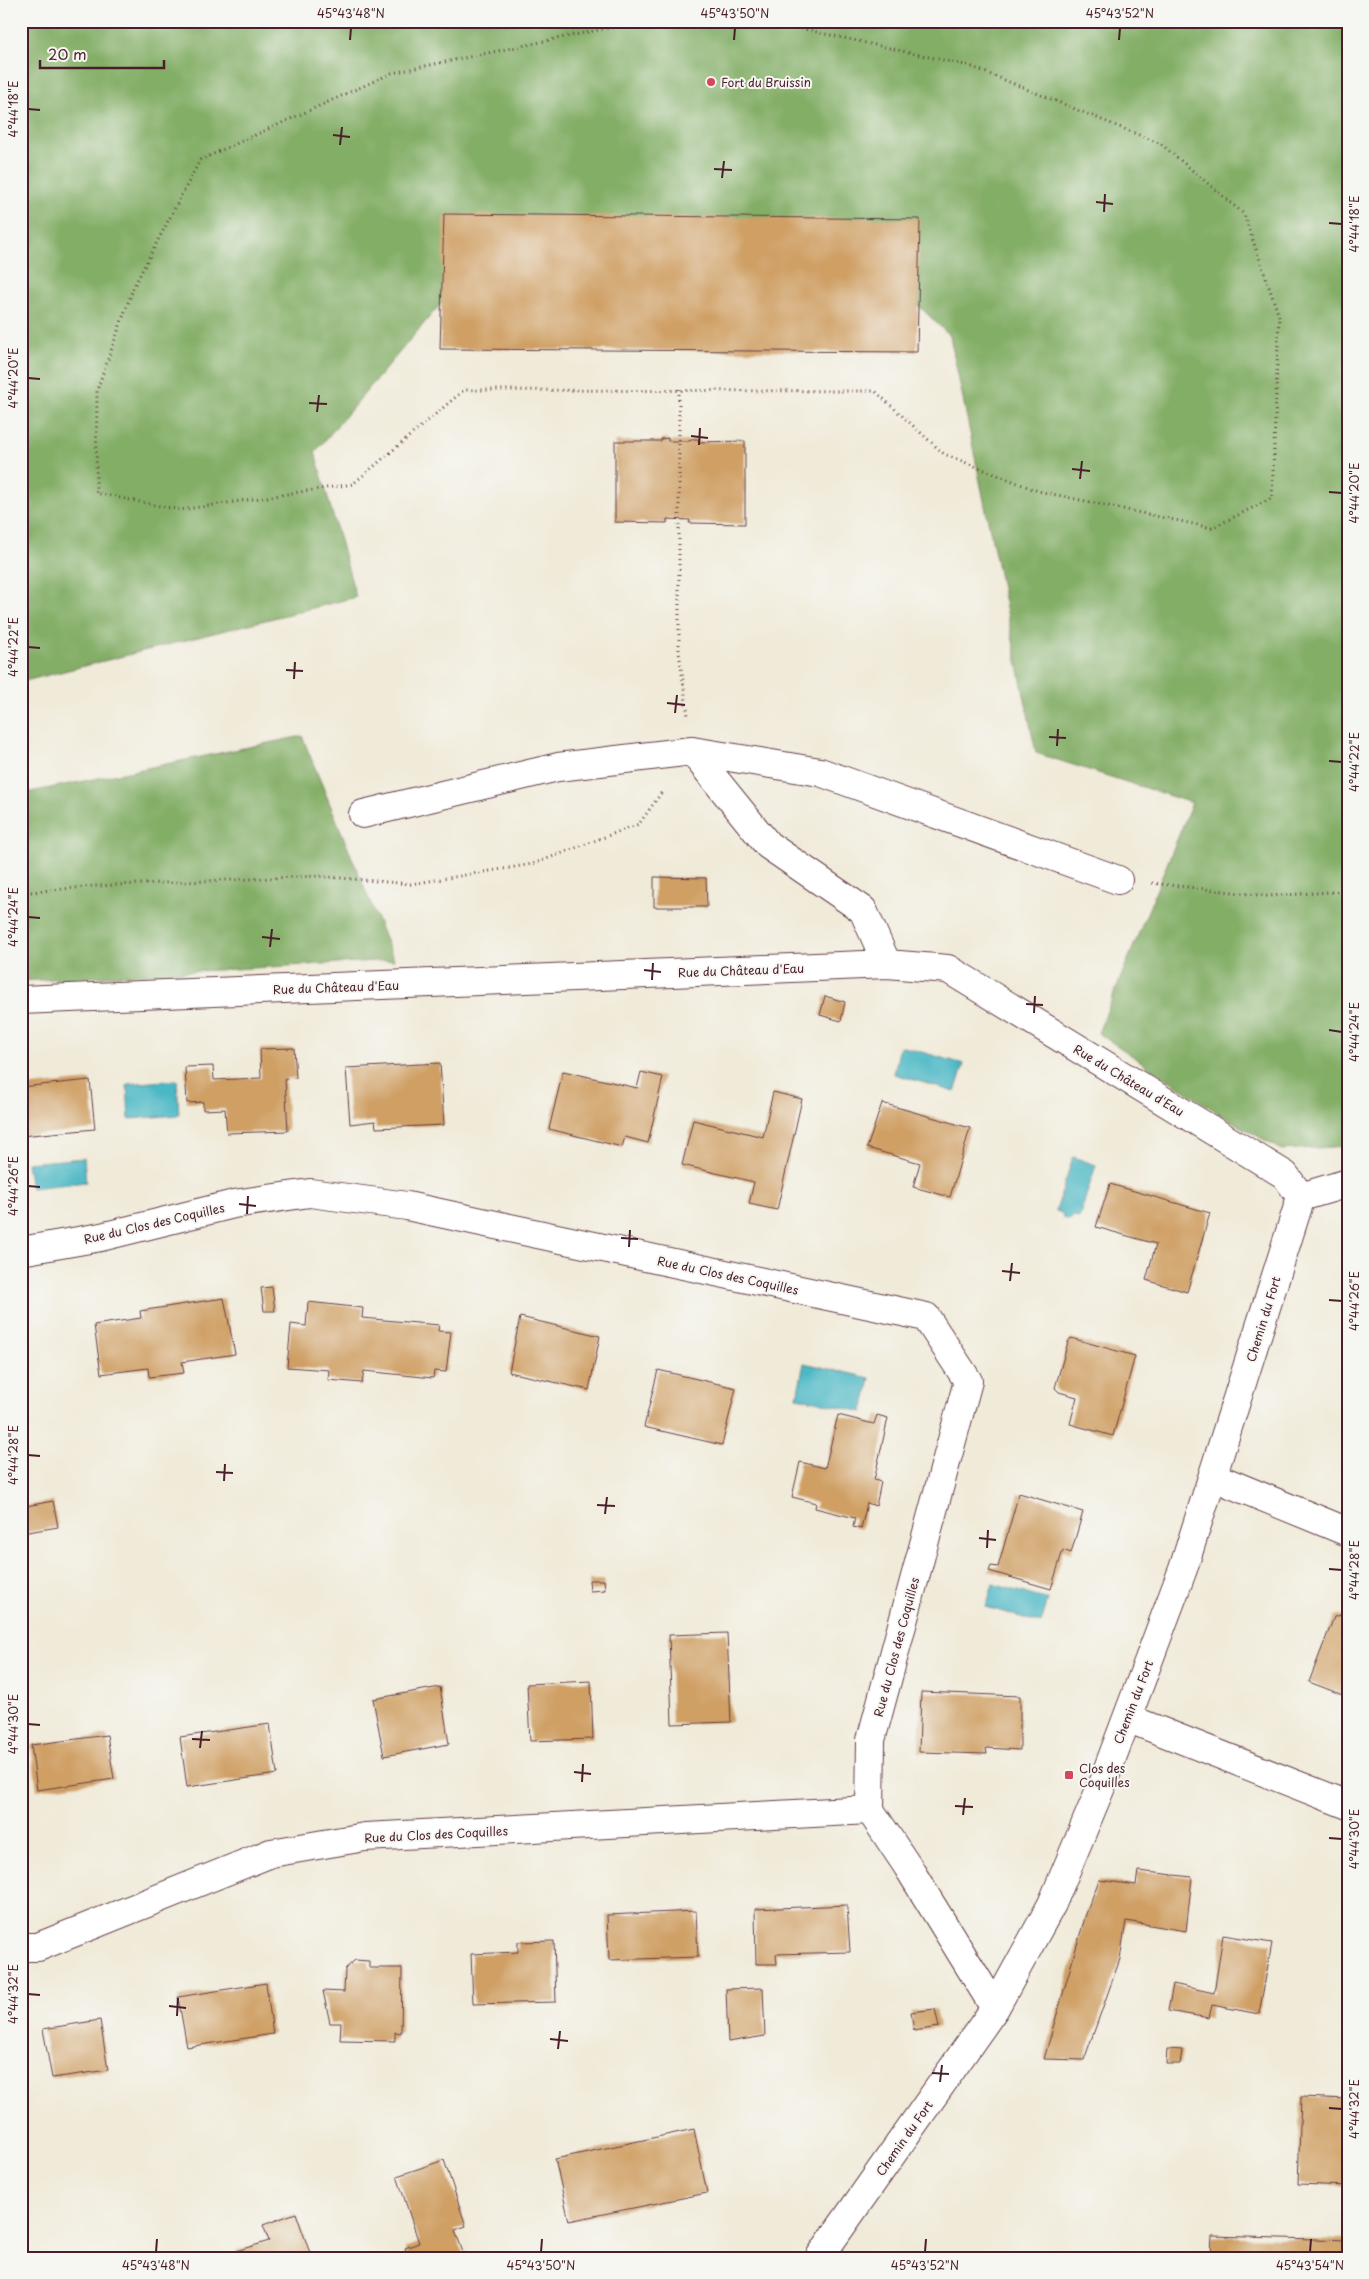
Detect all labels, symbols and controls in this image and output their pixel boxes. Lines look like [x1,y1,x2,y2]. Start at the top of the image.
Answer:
text: 45°43'48"N [317,4,385,22]
text: 45°43'50"N [701,4,769,22]
text: 45°43'52"N [1086,4,1154,22]
scale bar [40,38,164,70]
text: 20 m [48,42,87,65]
place label: Fort du Bruissin [721,73,811,91]
marker: Fort du Bruissin [705,76,717,88]
text: 4°44'18"E [4,81,22,137]
text: 4°44'18"E [1345,196,1363,252]
text: 4°44'20"E [4,348,22,408]
text: 4°44'20"E [1345,463,1363,523]
text: 4°44'22"E [4,617,22,677]
text: 4°44'22"E [1345,732,1363,792]
text: 4°44'24"E [4,887,22,947]
street label: Rue du Château d'Eau [678,959,804,981]
street label: Rue du Château d'Eau [273,976,399,998]
text: 4°44'24"E [1345,1002,1363,1062]
street label: Rue du Château d'Eau [1070,1040,1188,1120]
text: 4°44'26"E [4,1156,22,1216]
street label: Rue du Clos des Coquilles [82,1198,227,1248]
street label: Rue du Clos des Coquilles [656,1251,801,1299]
text: 4°44'26"E [1345,1271,1363,1331]
street label: Chemin du Fort [1241,1274,1285,1364]
text: 4°44'28"E [4,1425,22,1485]
text: 4°44'28"E [1345,1540,1363,1600]
street label: Rue du Clos des Coquilles [869,1575,923,1719]
street label: Chemin du Fort [1109,1657,1157,1746]
text: 4°44'30"E [4,1694,22,1754]
place label: Clos des Coquilles [1079,1759,1130,1791]
marker: Clos des Coquilles [1063,1769,1075,1781]
text: 4°44'30"E [1345,1809,1363,1869]
street label: Rue du Clos des Coquilles [364,1821,509,1847]
text: 4°44'32"E [4,1964,22,2024]
text: 4°44'32"E [1345,2079,1363,2139]
street label: Chemin du Fort [871,2097,937,2179]
text: 45°43'48"N [122,2256,190,2274]
text: 45°43'50"N [507,2256,575,2274]
text: 45°43'52"N [891,2256,959,2274]
text: 45°43'54"N [1276,2256,1344,2274]

